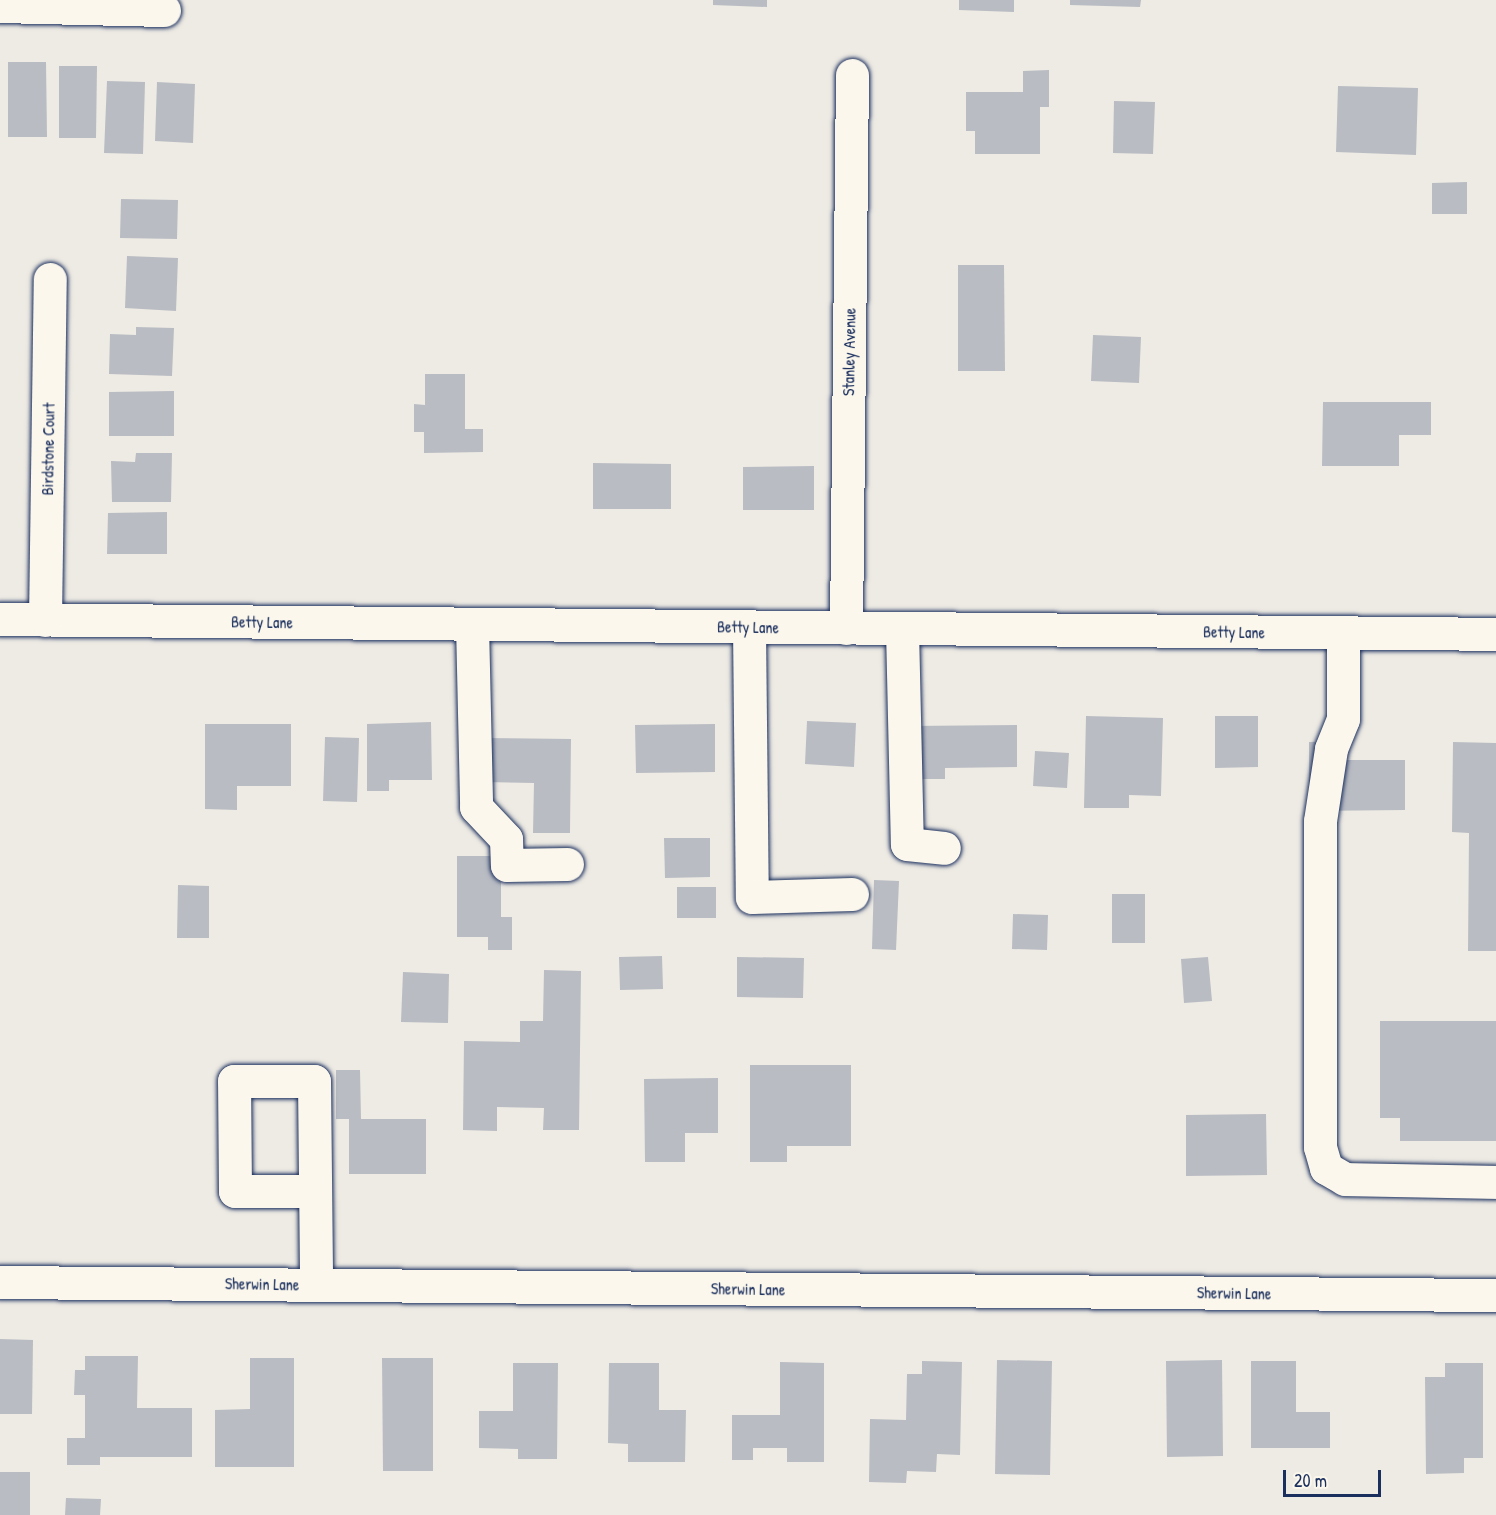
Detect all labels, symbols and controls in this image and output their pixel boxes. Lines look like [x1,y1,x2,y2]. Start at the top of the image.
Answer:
street label: Stanley Avenue [839,308,859,396]
street label: Birdstone Court [38,402,58,496]
street label: Betty Lane [231,612,293,632]
street label: Betty Lane [717,617,779,637]
street label: Betty Lane [1203,622,1265,642]
street label: Sherwin Lane [225,1274,299,1294]
street label: Sherwin Lane [711,1279,785,1299]
street label: Sherwin Lane [1197,1283,1271,1303]
scale bar [1286,1458,1384,1496]
text: 20 m [1294,1468,1327,1493]

